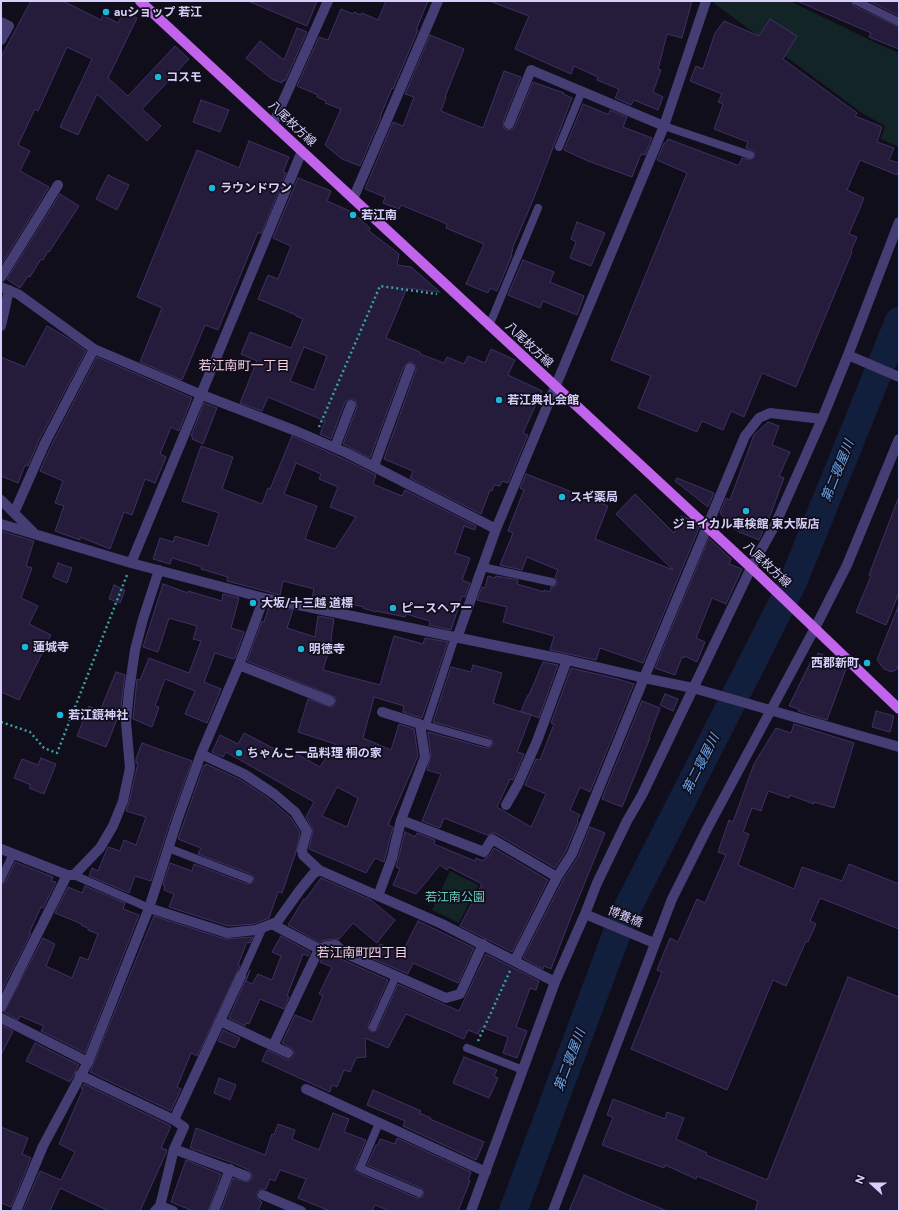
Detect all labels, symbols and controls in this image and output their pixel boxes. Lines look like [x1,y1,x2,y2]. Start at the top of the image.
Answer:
place label: auショップ 若江 [114,5,202,19]
marker: auショップ 若江 [101,7,111,17]
place label: コスモ [166,70,202,84]
marker: コスモ [153,72,163,82]
street label: 八尾枚方線 [265,98,319,150]
place label: ラウンドワン [220,181,292,195]
marker: ラウンドワン [207,183,217,193]
place label: 若江南 [361,208,397,222]
marker: 若江南 [348,210,358,220]
street label: 八尾枚方線 [502,319,556,371]
district label: 若江南町一丁目 [199,358,289,374]
place label: 若江典礼会館 [507,393,579,407]
marker: 若江典礼会館 [494,395,504,405]
water label: 第二寝屋川 [819,438,857,504]
place label: スギ薬局 [570,490,618,504]
marker: スギ薬局 [557,492,567,502]
marker: ジョイカル車検館 東大阪店 [741,506,751,516]
place label: ジョイカル車検館 東大阪店 [673,517,819,531]
street label: 八尾枚方線 [740,539,794,591]
place label: 大坂/十三越 道標 [261,596,353,610]
marker: 大坂/十三越 道標 [248,598,258,608]
place label: ピースヘアー [401,601,472,615]
marker: ピースヘアー [388,603,398,613]
place label: 蓮城寺 [33,640,69,654]
marker: 蓮城寺 [20,642,30,652]
place label: 明徳寺 [309,642,345,656]
marker: 明徳寺 [296,644,306,654]
place label: 西郡新町 [811,656,859,670]
marker: 西郡新町 [862,658,872,668]
place label: 若江鏡神社 [68,708,128,722]
marker: 若江鏡神社 [55,710,65,720]
water label: 第二寝屋川 [679,732,723,796]
place label: ちゃんこ一品料理 桐の家 [247,746,382,760]
marker: ちゃんこ一品料理 桐の家 [234,748,244,758]
park label: 若江南公園 [425,890,485,904]
street label: 博養橋 [606,904,644,930]
district label: 若江南町四丁目 [317,945,407,961]
water label: 第二寝屋川 [551,1027,589,1093]
north arrow [852,1164,892,1204]
text: N [853,1173,868,1186]

